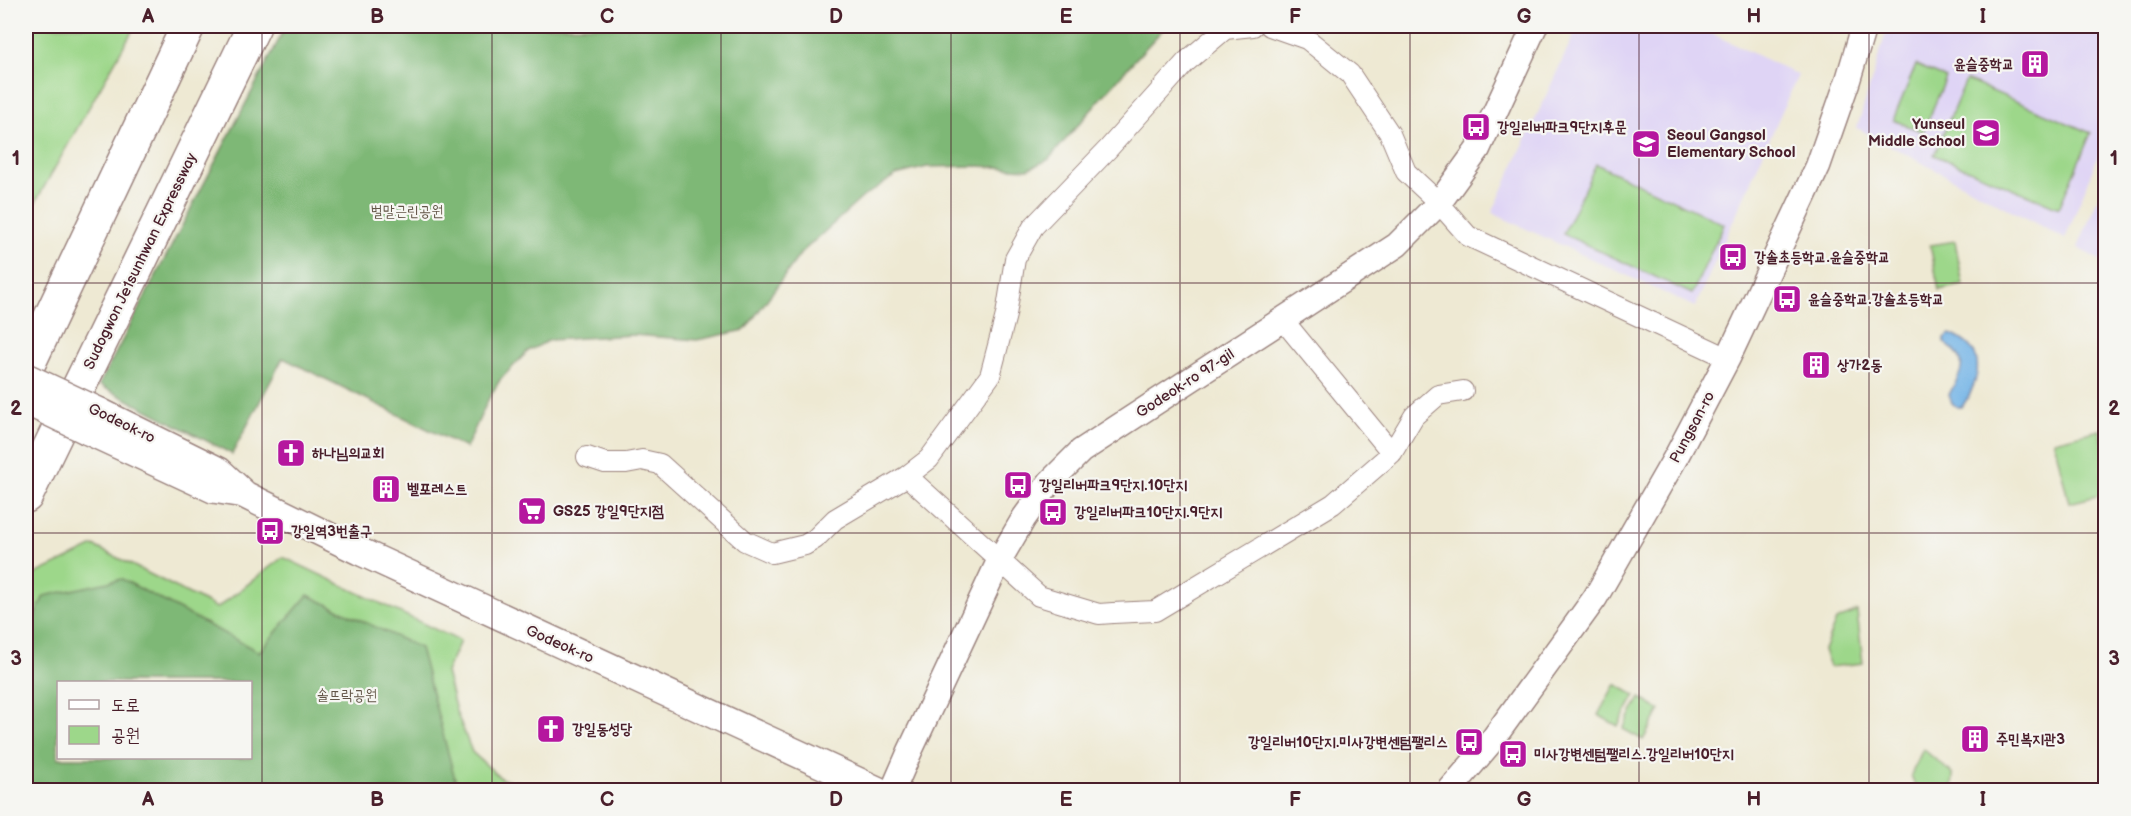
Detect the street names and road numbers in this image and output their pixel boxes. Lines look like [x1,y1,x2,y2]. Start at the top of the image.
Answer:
street label: Sudogwon Je1sunhwan Expressway [80,150,201,373]
street label: Godeok-ro 97-gil [1133,345,1238,422]
street label: Pungsan-ro [1666,388,1719,466]
street label: Godeok-ro [85,399,158,448]
street label: Godeok-ro [523,621,597,668]

